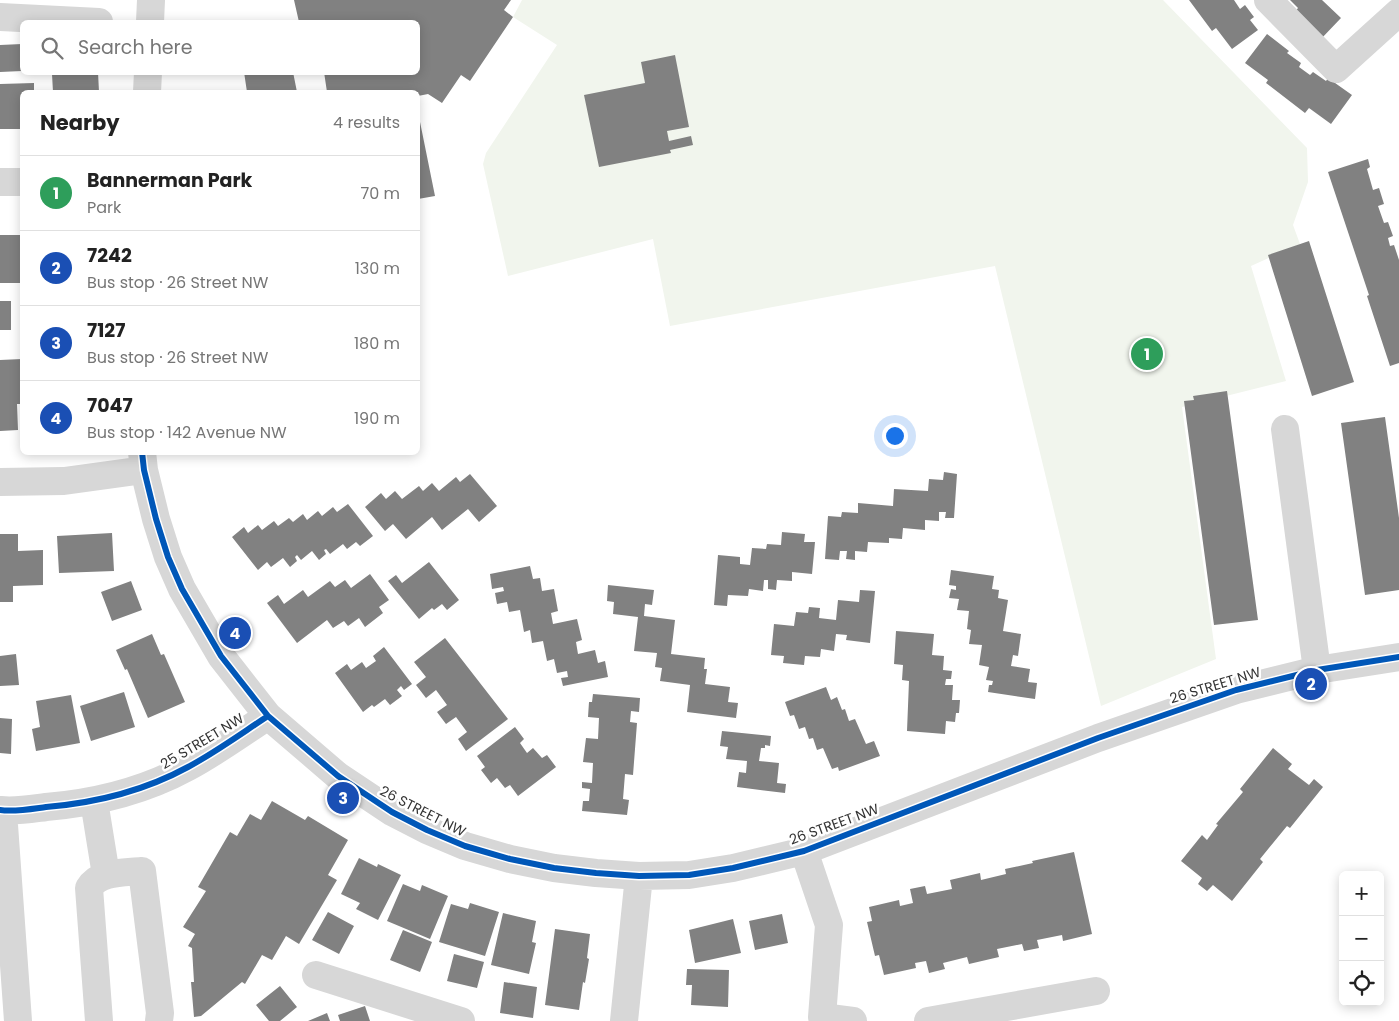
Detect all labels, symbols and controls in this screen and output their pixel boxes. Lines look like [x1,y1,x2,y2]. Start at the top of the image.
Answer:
search box [20,20,420,75]
icon: search [38,34,66,62]
text: Search here [78,34,192,61]
text: Nearby [40,108,120,137]
text: 4 results [333,111,400,134]
text: Bannerman Park [87,167,252,194]
text: 1 [53,182,59,205]
text: 70 m [360,182,400,205]
text: Park [87,196,121,219]
text: 7242 [87,242,132,269]
text: 2 [51,257,61,280]
text: 130 m [355,257,400,280]
text: Bus stop · 26 Street NW [87,271,268,294]
text: 7127 [87,317,125,344]
text: 3 [51,332,61,355]
text: 180 m [354,332,400,355]
pin: 1 [1131,335,1163,373]
text: Bus stop · 26 Street NW [87,346,268,369]
text: 7047 [87,392,133,419]
text: 4 [51,407,61,430]
text: 190 m [354,407,400,430]
text: Bus stop · 142 Avenue NW [87,421,287,444]
your location [882,423,908,449]
pin: 4 [219,614,251,652]
street label: 26 STREET NW [1167,662,1263,708]
pin: 2 [1295,665,1327,703]
street label: 25 STREET NW [157,708,248,774]
pin: 3 [327,779,359,817]
street label: 26 STREET NW [377,781,470,841]
street label: 26 STREET NW [786,798,882,850]
map controls [1339,871,1384,1006]
button: + [1339,871,1384,916]
button: − [1339,916,1384,961]
button: locate [1339,961,1384,1006]

